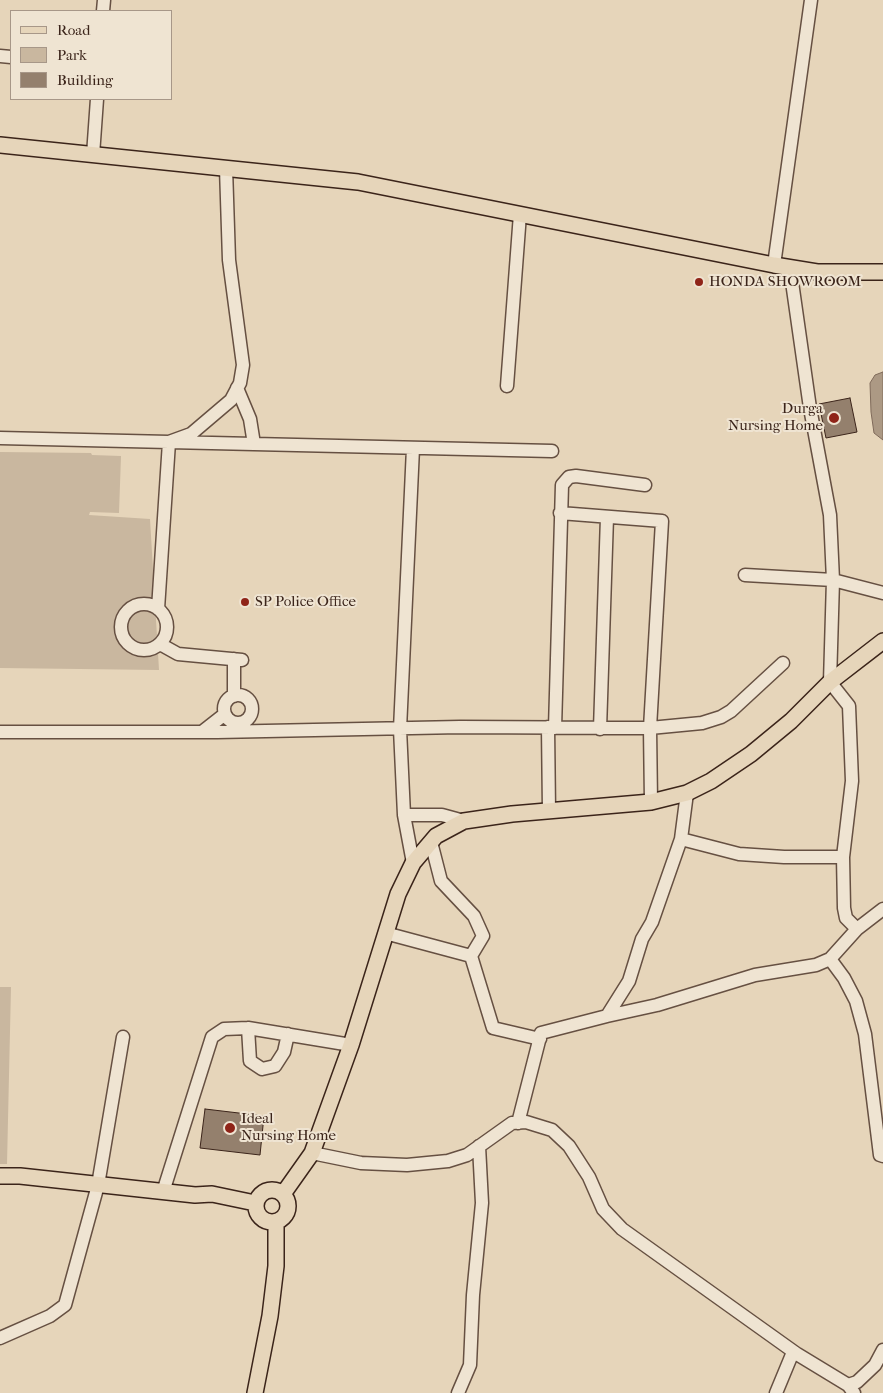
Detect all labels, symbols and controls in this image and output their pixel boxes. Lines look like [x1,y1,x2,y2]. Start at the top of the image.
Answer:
legend [10,10,172,100]
text: Road [57,21,90,39]
text: Park [57,46,87,64]
text: Building [57,71,113,89]
place label: HONDA SHOWROOM [709,273,861,291]
marker: HONDA SHOWROOM [693,276,705,288]
place label: Durga Nursing Home [728,400,823,435]
marker: Durga Nursing Home [827,411,841,425]
place label: SP Police Office [255,593,356,611]
marker: SP Police Office [239,596,251,608]
place label: Ideal Nursing Home [241,1110,336,1145]
marker: Ideal Nursing Home [223,1121,237,1135]

